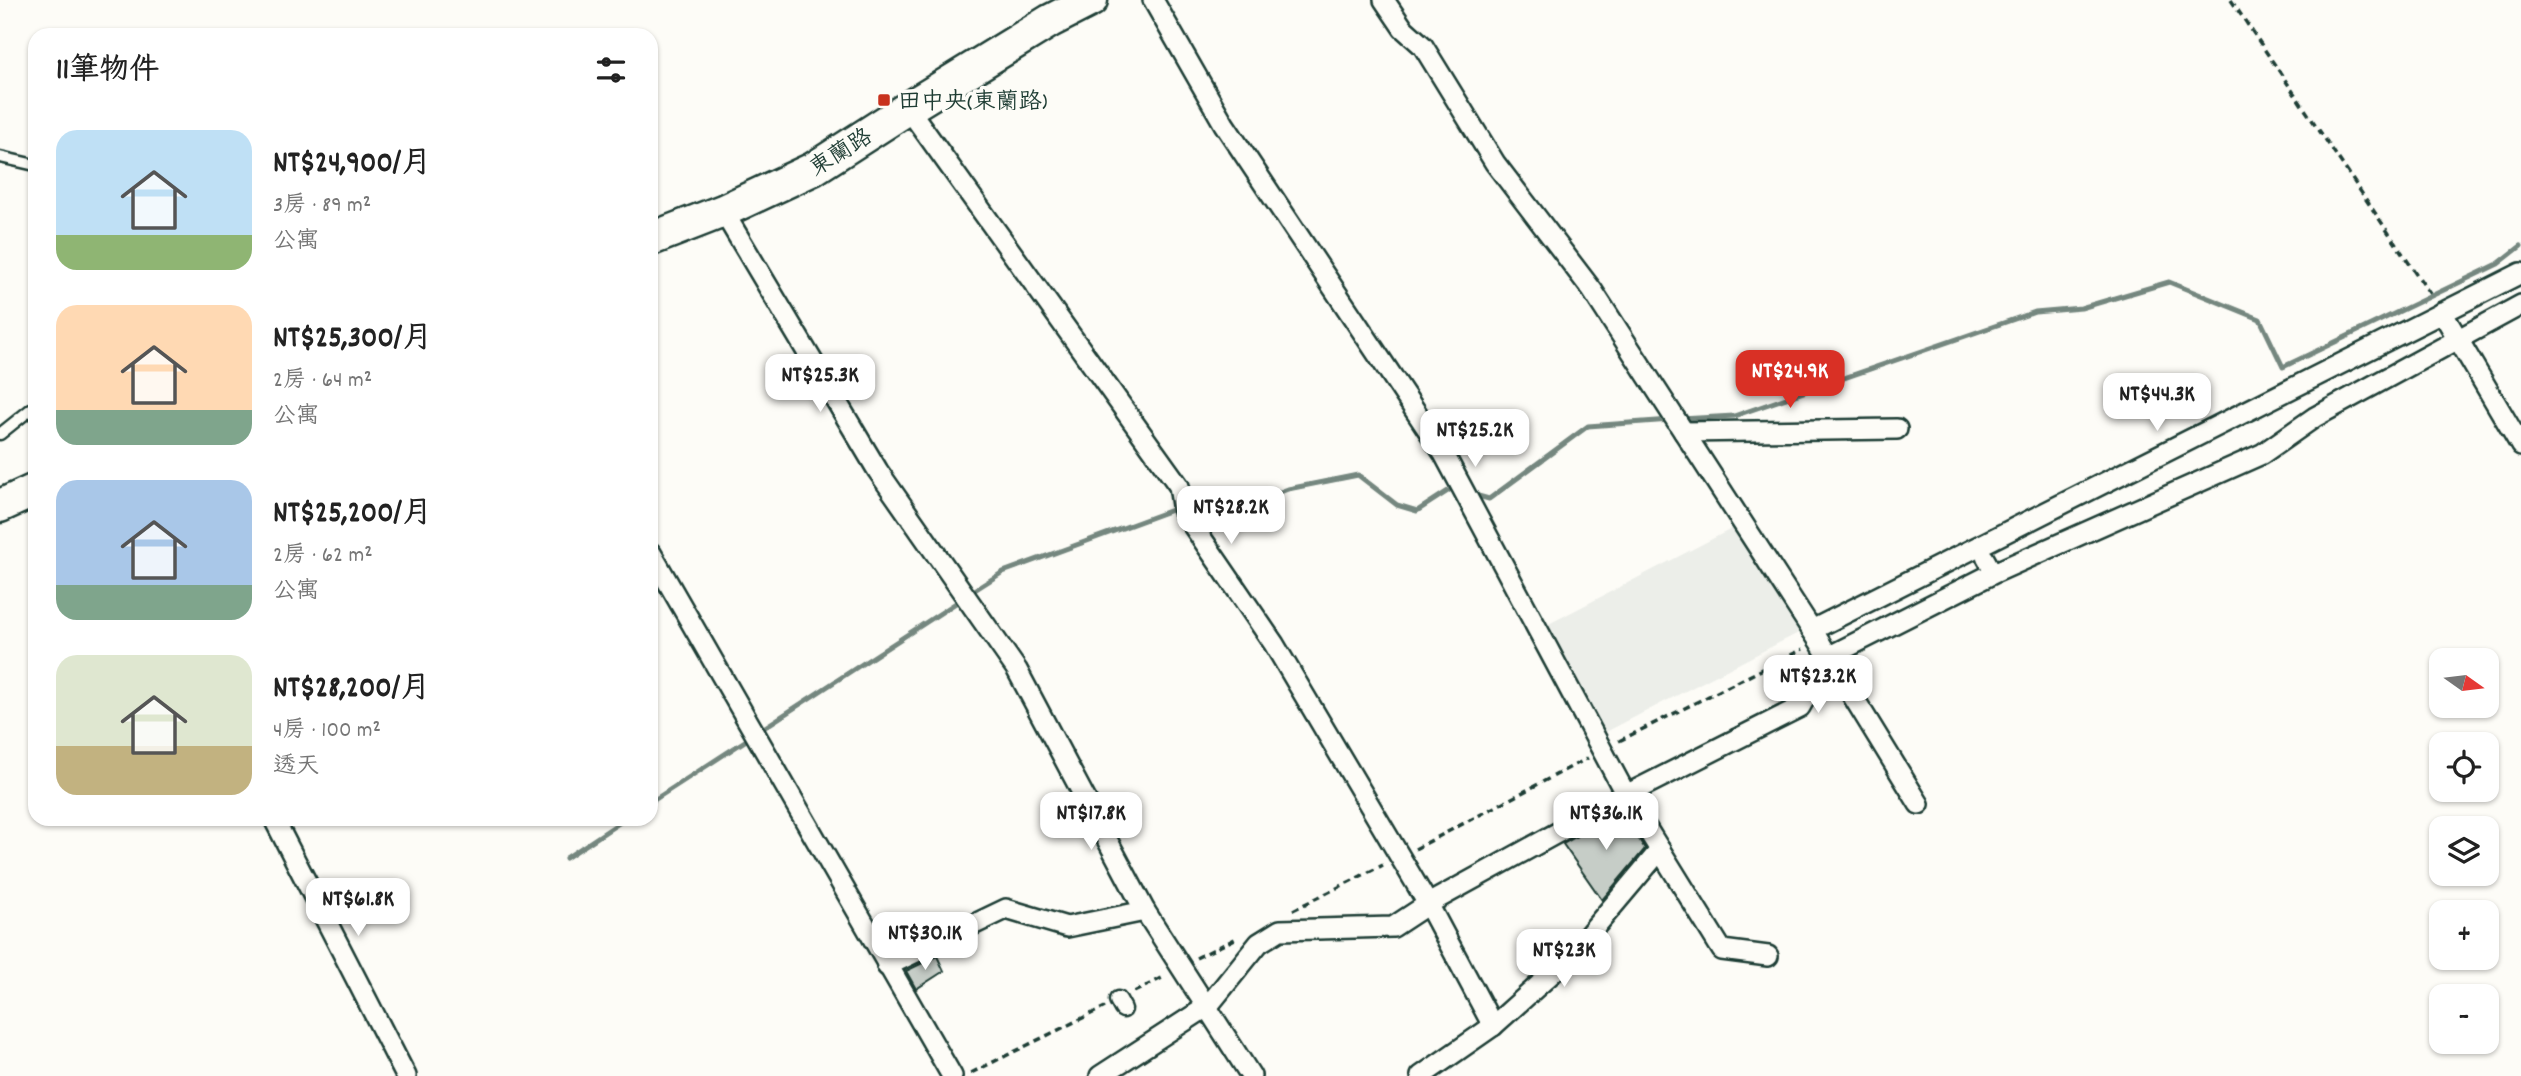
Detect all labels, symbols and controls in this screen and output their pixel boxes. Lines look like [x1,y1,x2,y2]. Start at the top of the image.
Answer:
text: 11筆物件 [56,51,159,94]
icon: filters [592,51,630,89]
place label: 田中央(東蘭路) [898,87,1048,120]
marker: 田中央(東蘭路) [876,92,892,108]
street label: 東蘭路 [804,122,880,186]
text: NT$24,900/月 [273,144,431,187]
icon: home [112,158,196,242]
text: 3房 · 89 m² [273,190,371,223]
text: 公寓 [273,226,319,259]
text: NT$25,300/月 [273,319,432,362]
icon: home [112,333,196,417]
pin: NT$24.9K [1718,350,1862,410]
pin: NT$25.3K [748,354,892,414]
text: NT$24.9K [1752,356,1828,389]
text: NT$25.3K [781,360,859,393]
text: 2房 · 64 m² [273,365,372,398]
pin: NT$44.3K [2085,374,2229,433]
text: NT$44.3K [2119,379,2195,412]
text: 公寓 [273,401,319,434]
pin: NT$25.2K [1403,410,1547,469]
text: NT$25.2K [1436,415,1514,448]
pin: NT$28.2K [1159,486,1303,546]
text: NT$28.2K [1193,492,1269,525]
text: NT$25,200/月 [273,494,432,537]
icon: home [112,508,196,592]
text: 2房 · 62 m² [273,540,373,573]
text: 公寓 [273,576,319,609]
north arrow [2429,648,2499,718]
map controls [2429,648,2499,1054]
pin: NT$23.2K [1746,656,1890,715]
text: NT$23.2K [1780,661,1856,694]
text: NT$28,200/月 [273,669,430,712]
icon: home [112,683,196,767]
text: 4房 · 100 m² [273,715,381,748]
button: locate [2429,732,2499,802]
text: 透天 [273,751,319,784]
pin: NT$17.8K [1019,792,1163,852]
pin: NT$36.1K [1534,792,1678,852]
text: NT$17.8K [1056,798,1126,831]
text: NT$36.1K [1569,798,1643,831]
button: layers [2429,816,2499,886]
pin: NT$61.8K [286,878,430,938]
text: NT$61.8K [322,884,394,917]
button: + [2429,900,2499,970]
pin: NT$30.1K [853,912,997,972]
text: NT$30.1K [888,918,962,951]
pin: NT$23K [1507,930,1621,989]
text: NT$23K [1532,935,1596,968]
button: − [2429,984,2499,1054]

